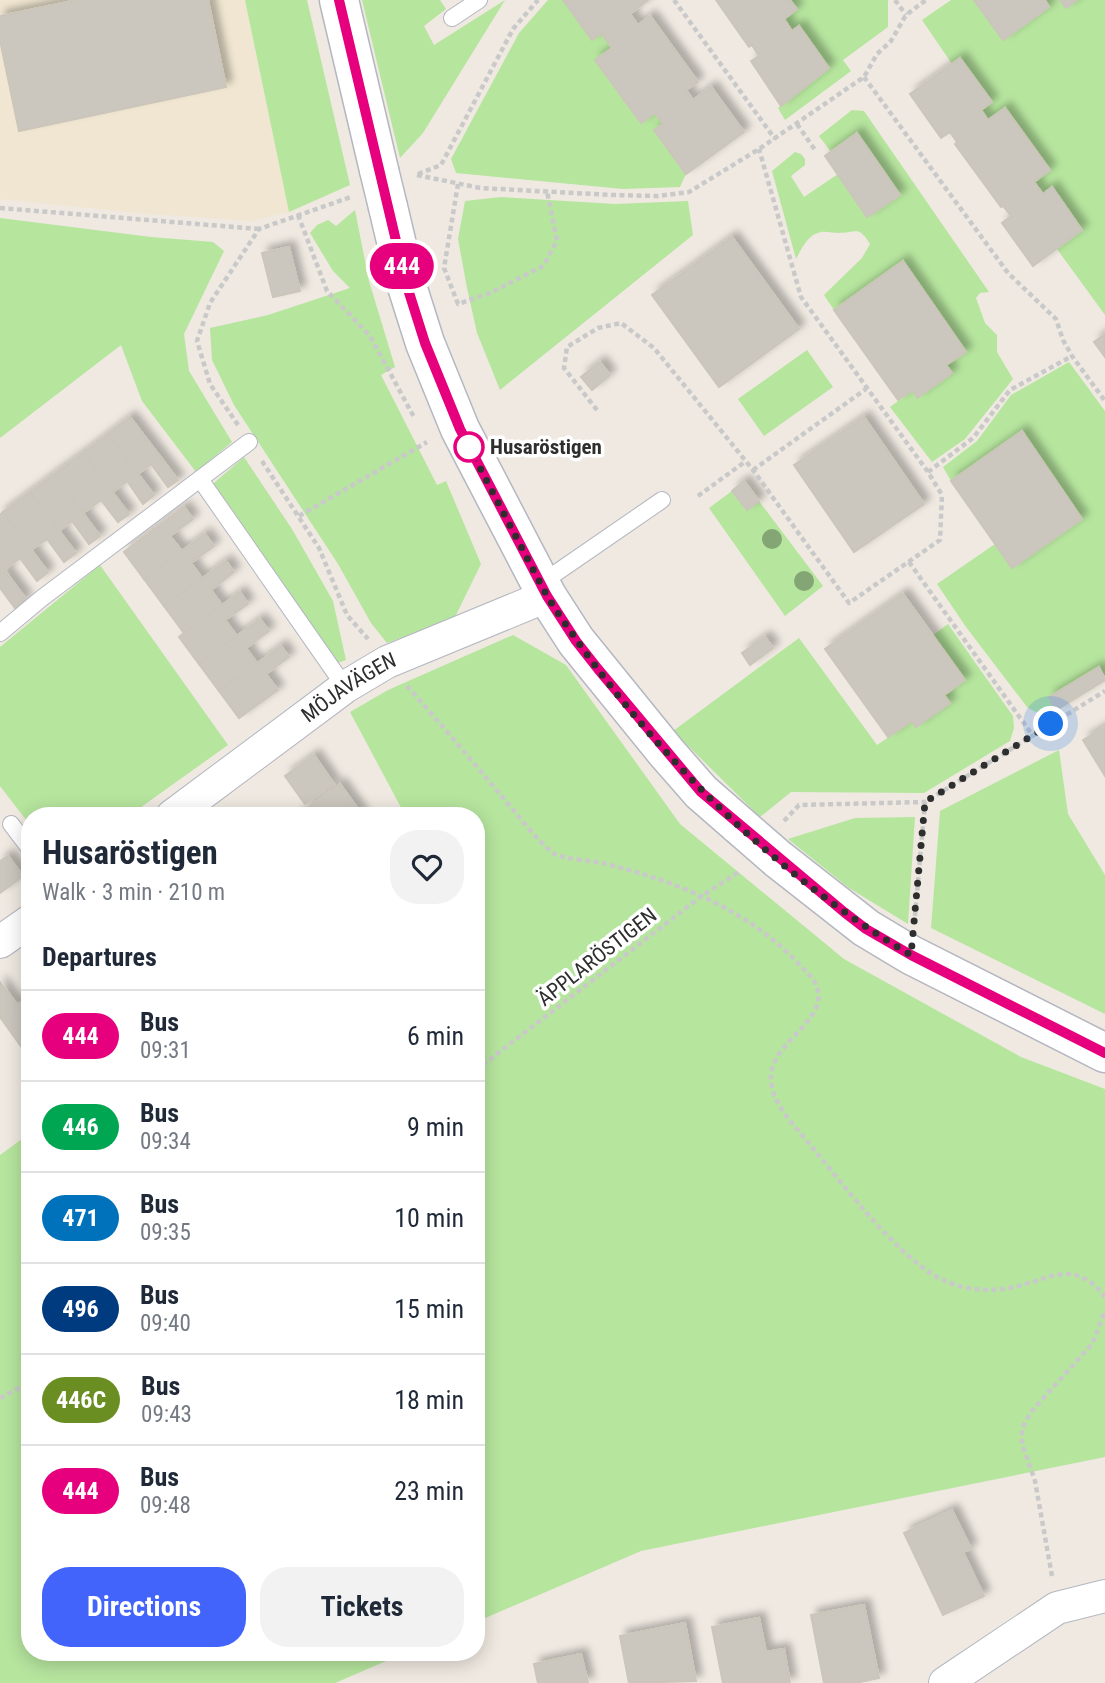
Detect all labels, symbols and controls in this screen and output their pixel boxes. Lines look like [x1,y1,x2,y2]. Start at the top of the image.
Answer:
line badge: 444 [362,243,442,289]
text: 444 [384,252,420,280]
marker: Husaröstigen [454,432,484,462]
place label: Husaröstigen [490,435,602,459]
street label: MÖJAVÄGEN [297,648,400,727]
your location [1033,706,1068,741]
button: heart [390,830,464,904]
text: Husaröstigen [42,833,218,872]
text: Walk · 3 min · 210 m [42,879,225,906]
street label: ÄPPLARÖSTIGEN [533,903,661,1011]
text: Departures [42,942,157,972]
text: Bus [140,1007,179,1037]
text: 6 min [407,1021,464,1051]
text: 444 [62,1022,99,1050]
text: 09:31 [140,1037,191,1064]
text: Bus [140,1098,179,1128]
text: 9 min [407,1112,464,1142]
text: 446 [62,1113,99,1141]
text: 09:34 [140,1128,191,1155]
text: Bus [140,1189,179,1219]
text: 10 min [394,1203,464,1233]
text: 471 [62,1204,99,1232]
text: 09:35 [140,1219,191,1246]
text: Bus [140,1280,179,1310]
text: 15 min [394,1294,464,1324]
text: 496 [62,1295,99,1323]
text: 09:40 [140,1310,191,1337]
text: Bus [141,1371,180,1401]
text: 18 min [394,1385,464,1415]
text: 446C [56,1386,106,1414]
text: 09:43 [141,1401,192,1428]
text: Bus [140,1462,179,1492]
text: 23 min [394,1476,464,1506]
text: 444 [62,1477,99,1505]
text: 09:48 [140,1492,191,1519]
button: Directions [42,1567,246,1647]
button: Tickets [260,1567,464,1647]

